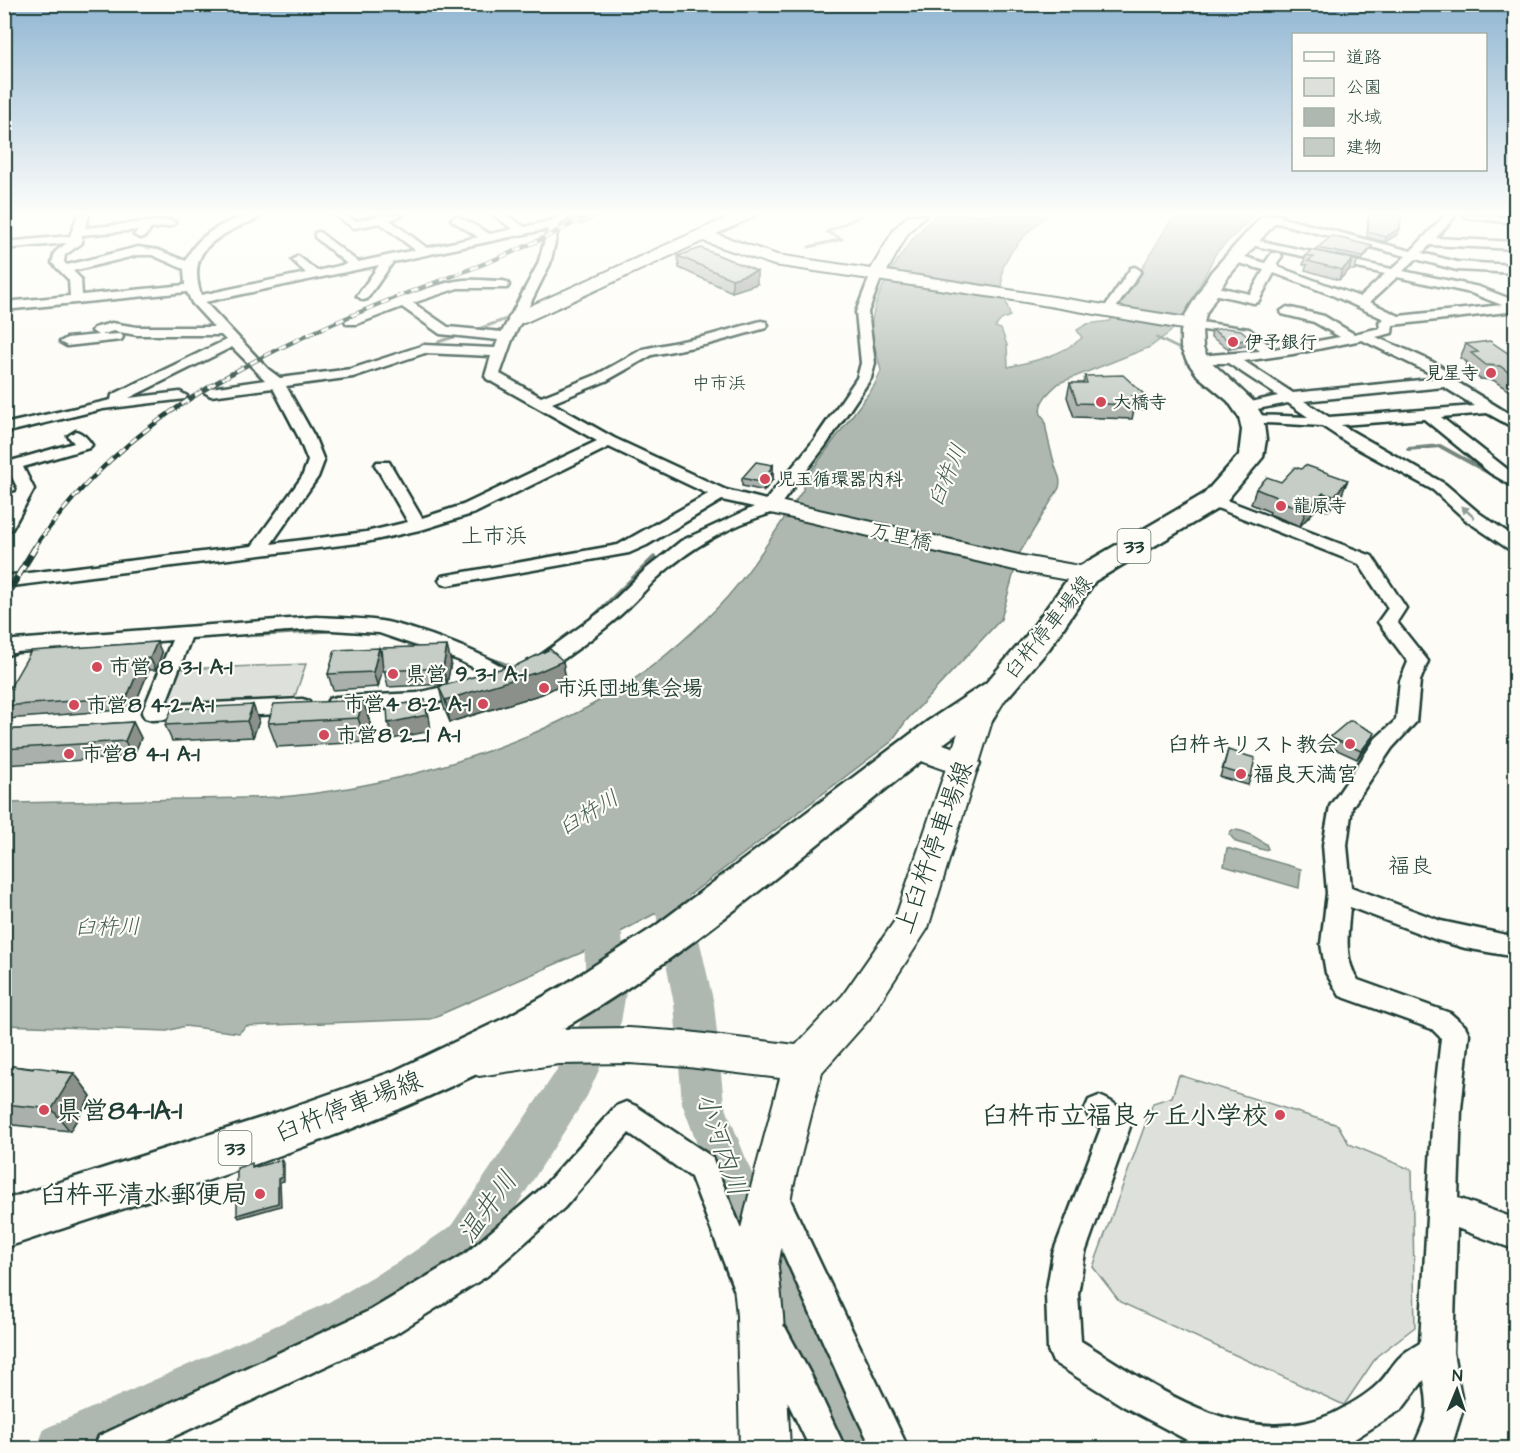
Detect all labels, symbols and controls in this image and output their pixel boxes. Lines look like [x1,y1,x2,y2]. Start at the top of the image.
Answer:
legend [1292,33,1487,171]
text: 道路 [1346,45,1382,70]
text: 公園 [1346,75,1382,100]
text: 水域 [1346,105,1382,130]
text: 建物 [1346,135,1382,160]
place label: 伊予銀行 [1245,330,1317,355]
marker: 伊予銀行 [1226,335,1240,349]
place label: 見星寺 [1425,361,1479,386]
marker: 見星寺 [1484,366,1498,380]
district label: 中市浜 [692,371,746,396]
place label: 大橋寺 [1113,390,1167,415]
marker: 大橋寺 [1094,395,1108,409]
water label: 臼杵川 [920,439,975,512]
place label: 児玉循環器内科 [777,467,903,492]
marker: 児玉循環器内科 [758,472,772,486]
place label: 龍原寺 [1293,494,1347,519]
marker: 龍原寺 [1274,499,1288,513]
one-way arrow [1461,506,1476,519]
street label: 万里橋 [867,515,935,558]
district label: 上市浜 [461,521,527,552]
road number: 33 [1118,529,1150,563]
street label: 臼杵停車場線 [997,569,1099,685]
place label: 市営 8 3-1 A-1 [109,653,233,682]
marker: 市営 8 3-1 A-1 [90,660,104,674]
place label: 県営 9 3-1 A-1 [405,660,527,689]
marker: 県営 9 3-1 A-1 [386,667,400,681]
place label: 市浜団地集会場 [556,674,703,703]
marker: 市浜団地集会場 [537,681,551,695]
place label: 市営4 8-2 A-1 [343,690,471,719]
place label: 市営8 4-2 A-1 [86,691,214,720]
marker: 市営4 8-2 A-1 [476,697,490,711]
marker: 市営8 4-2 A-1 [67,698,81,712]
place label: 市営8 2_1 A-1 [336,721,461,750]
marker: 市営8 2_1 A-1 [317,728,331,742]
place label: 臼杵キリスト教会 [1168,730,1338,759]
marker: 臼杵キリスト教会 [1343,737,1357,751]
place label: 市営8 4-1 A-1 [81,740,200,769]
marker: 市営8 4-1 A-1 [62,747,76,761]
street label: 上臼杵停車場線 [886,756,982,939]
place label: 福良天満宮 [1253,760,1358,789]
marker: 福良天満宮 [1234,767,1248,781]
water label: 臼杵川 [552,783,625,844]
district label: 福良 [1388,851,1432,882]
water label: 臼杵川 [74,911,140,944]
street label: 臼杵停車場線 [269,1062,428,1152]
water label: 小河内川 [686,1087,757,1202]
place label: 県営84-1A-1 [56,1093,183,1129]
place label: 臼杵市立福良ヶ丘小学校 [982,1098,1268,1134]
marker: 県営84-1A-1 [37,1103,51,1117]
marker: 臼杵市立福良ヶ丘小学校 [1273,1108,1287,1122]
road number: 33 [218,1131,252,1165]
water label: 温井川 [449,1164,527,1252]
place label: 臼杵平清水郵便局 [40,1177,248,1213]
marker: 臼杵平清水郵便局 [253,1187,267,1201]
north arrow [1427,1360,1487,1420]
text: N [1452,1365,1463,1387]

